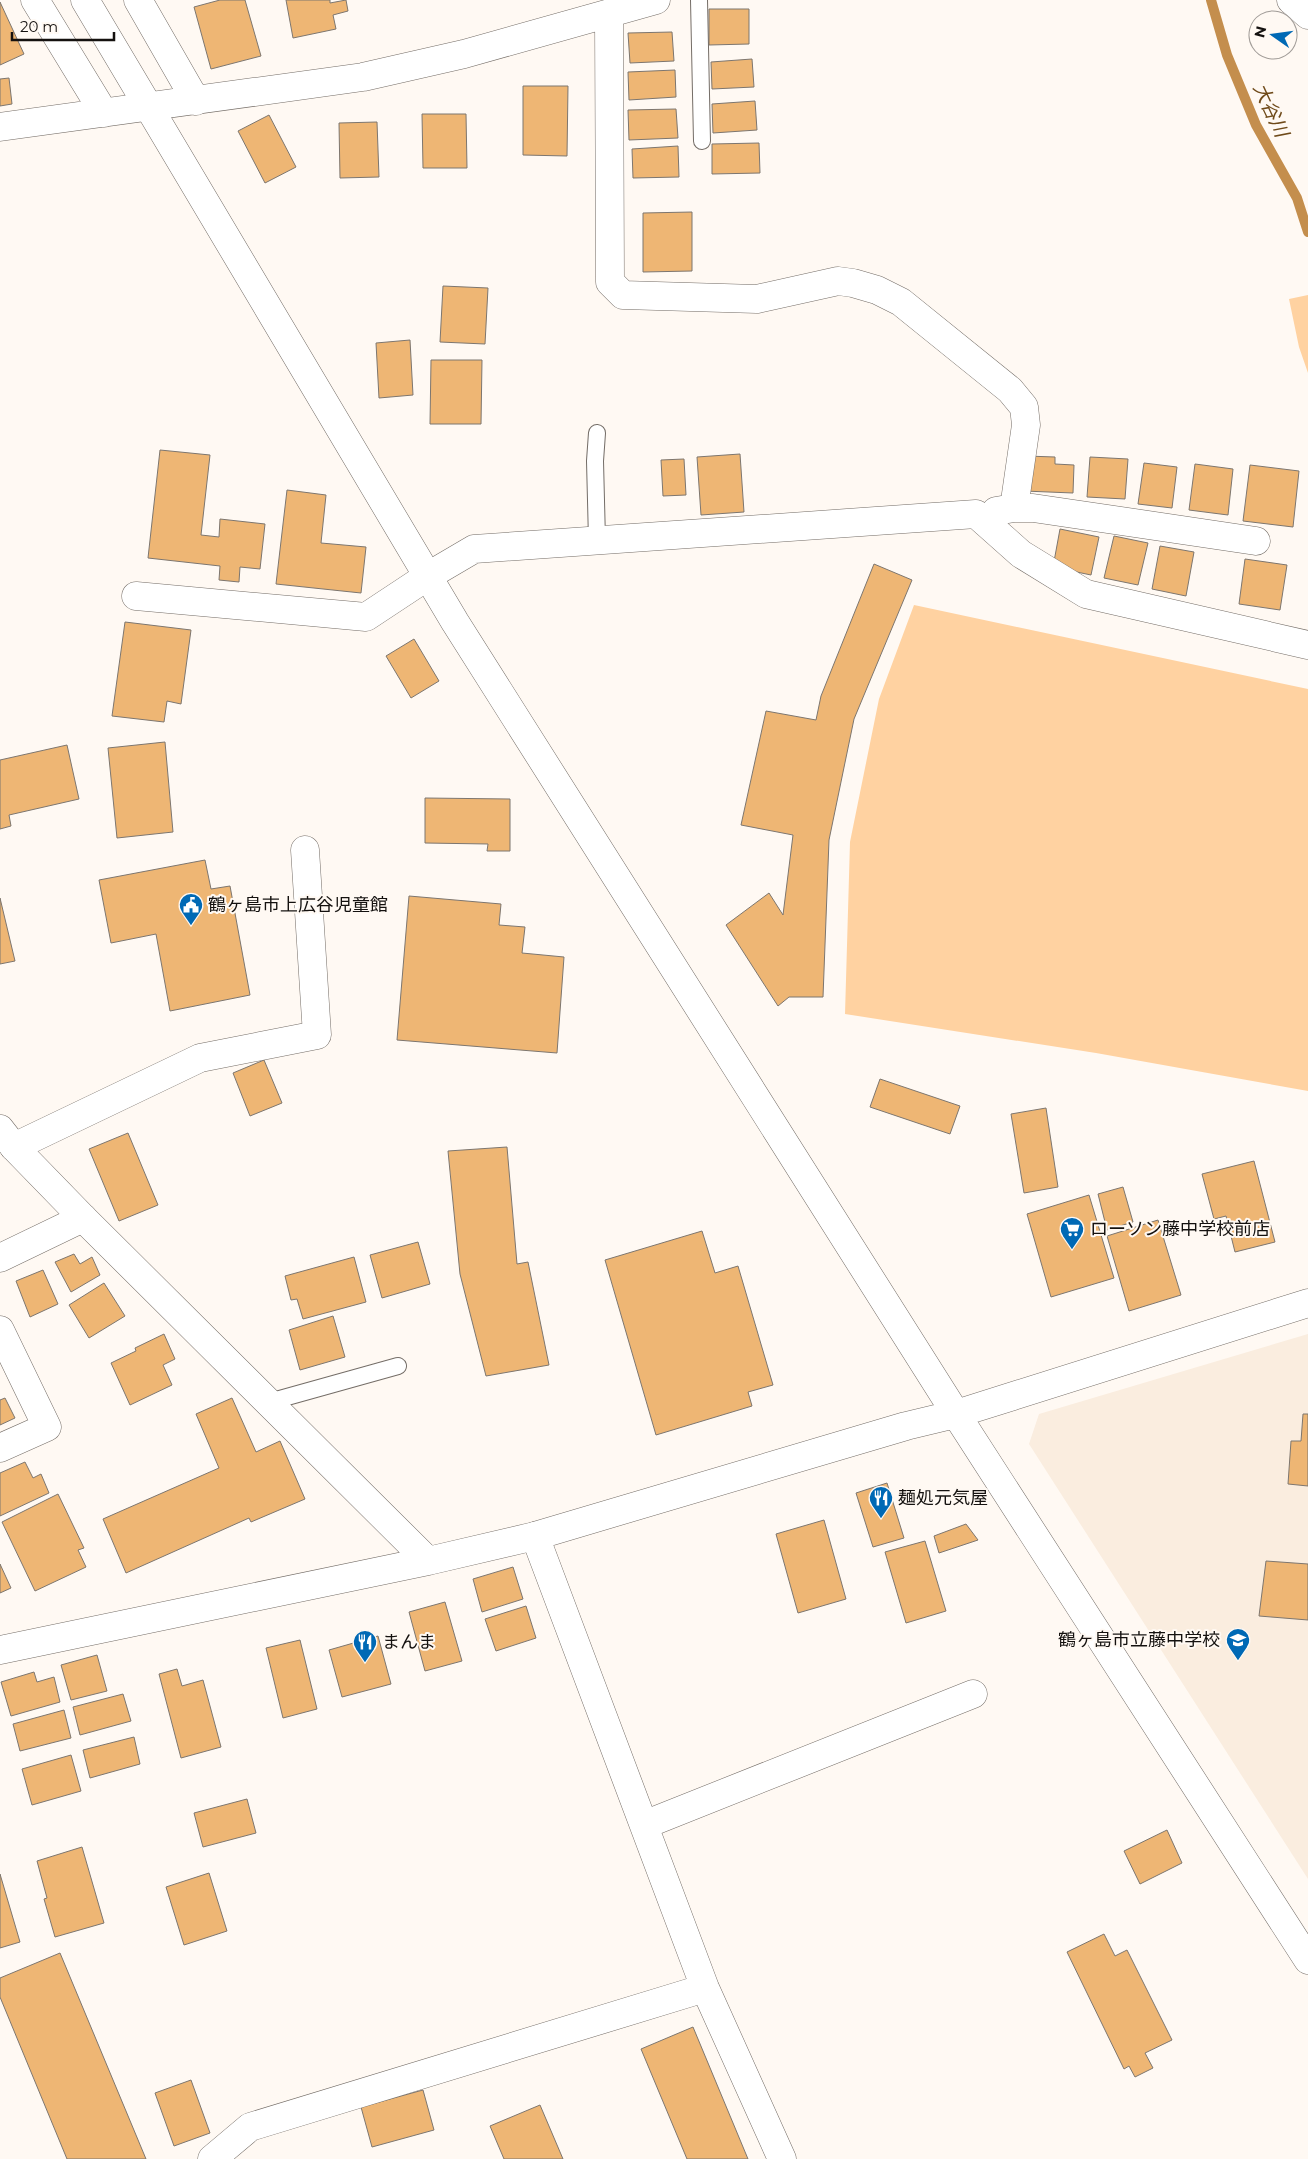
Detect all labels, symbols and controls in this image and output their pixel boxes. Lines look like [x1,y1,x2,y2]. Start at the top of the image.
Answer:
scale bar [12,10,115,42]
north arrow [1248,10,1298,60]
text: 20 m [20,17,58,36]
text: N [1250,24,1270,40]
water label: 大谷川 [1249,79,1294,142]
public building icon: 鶴ヶ島市上広谷児童館 [178,892,204,926]
place label: 鶴ヶ島市上広谷児童館 [208,894,388,916]
supermarket icon: ローソン藤中学校前店 [1059,1216,1085,1250]
place label: ローソン藤中学校前店 [1090,1218,1270,1240]
restaurant icon: 麺処元気屋 [868,1485,894,1519]
place label: 麺処元気屋 [898,1487,988,1509]
school or university icon: 鶴ヶ島市立藤中学校 [1225,1627,1251,1661]
restaurant icon: まんま [352,1629,378,1663]
place label: 鶴ヶ島市立藤中学校 [1058,1629,1220,1651]
place label: まんま [382,1631,436,1653]

